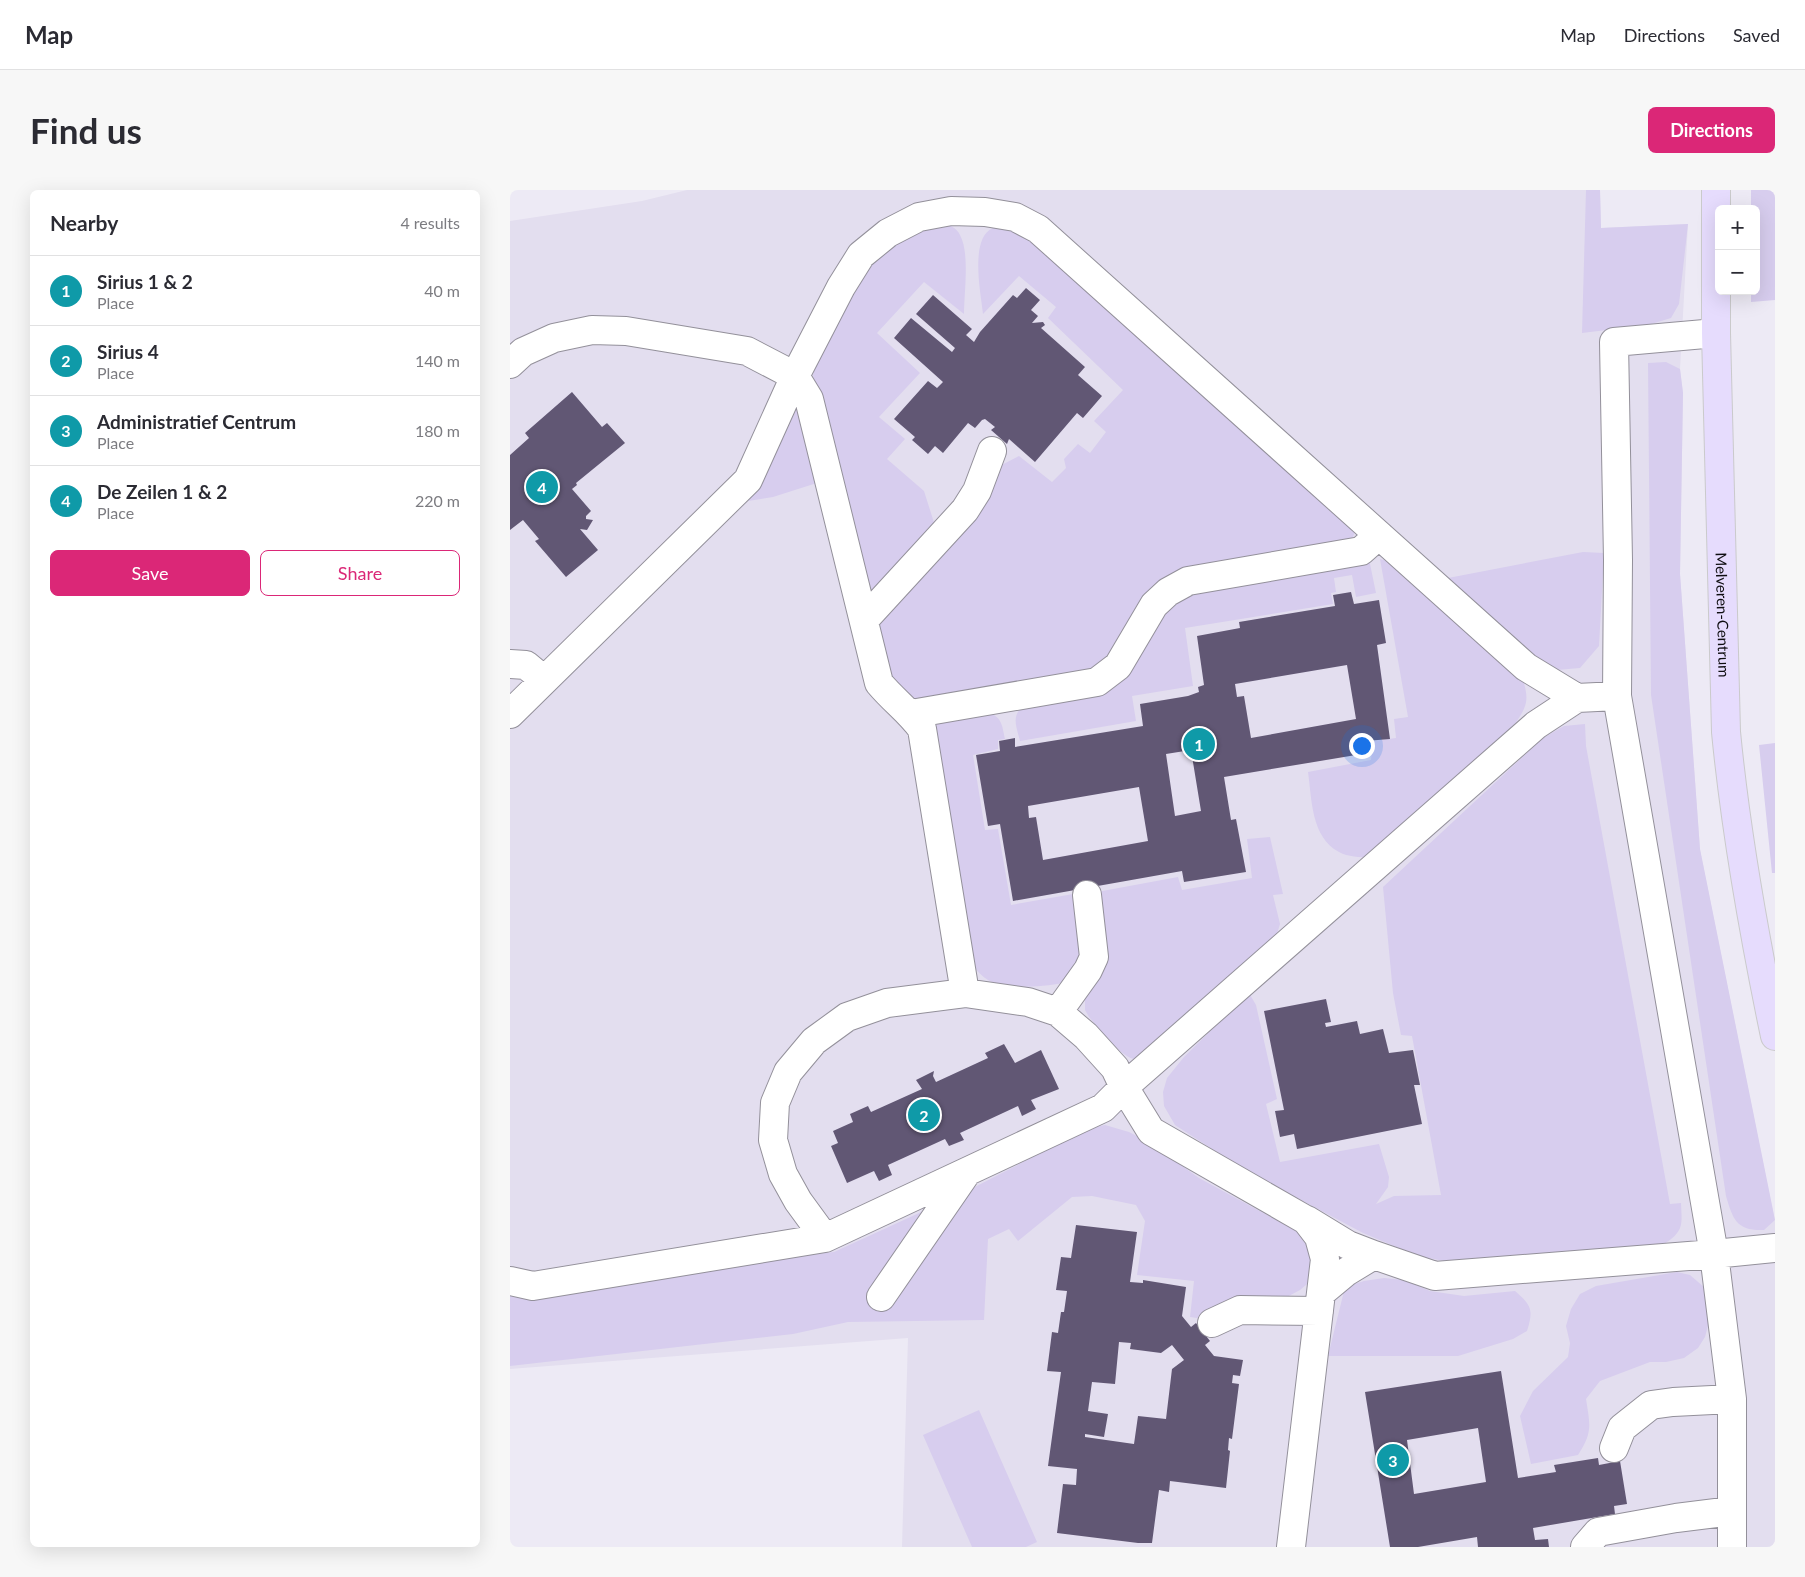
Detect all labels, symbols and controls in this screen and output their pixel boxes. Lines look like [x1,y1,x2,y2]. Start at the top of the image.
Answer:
text: Map [25,20,73,49]
text: Map [1560,24,1596,46]
text: Directions [1624,24,1705,46]
text: Saved [1733,24,1780,46]
button: Directions [1648,107,1775,153]
text: Find us [30,109,142,151]
map controls [1715,205,1760,295]
button: + [1715,205,1760,250]
text: Nearby [50,210,118,235]
text: 4 results [400,213,460,232]
button: − [1715,250,1760,295]
text: Sirius 1 & 2 [97,270,193,293]
text: 1 [61,281,71,300]
text: 40 m [424,281,460,300]
text: Place [97,293,134,312]
text: Sirius 4 [97,340,159,363]
text: 2 [61,351,71,370]
text: 140 m [415,351,460,370]
text: Place [97,363,134,382]
text: Administratief Centrum [97,410,296,433]
text: 3 [61,421,71,440]
text: 180 m [415,421,460,440]
text: Place [97,433,134,452]
pin: 4 [526,468,558,506]
text: De Zeilen 1 & 2 [97,480,227,503]
text: 4 [61,491,71,510]
text: 220 m [415,491,460,510]
text: Place [97,503,134,522]
button: Save [50,550,250,596]
button: Share [260,550,460,596]
street label: Melveren-Centrum [1712,552,1734,678]
pin: 1 [1183,725,1215,763]
your location [1349,733,1375,759]
pin: 2 [908,1096,940,1134]
pin: 3 [1377,1441,1409,1479]

